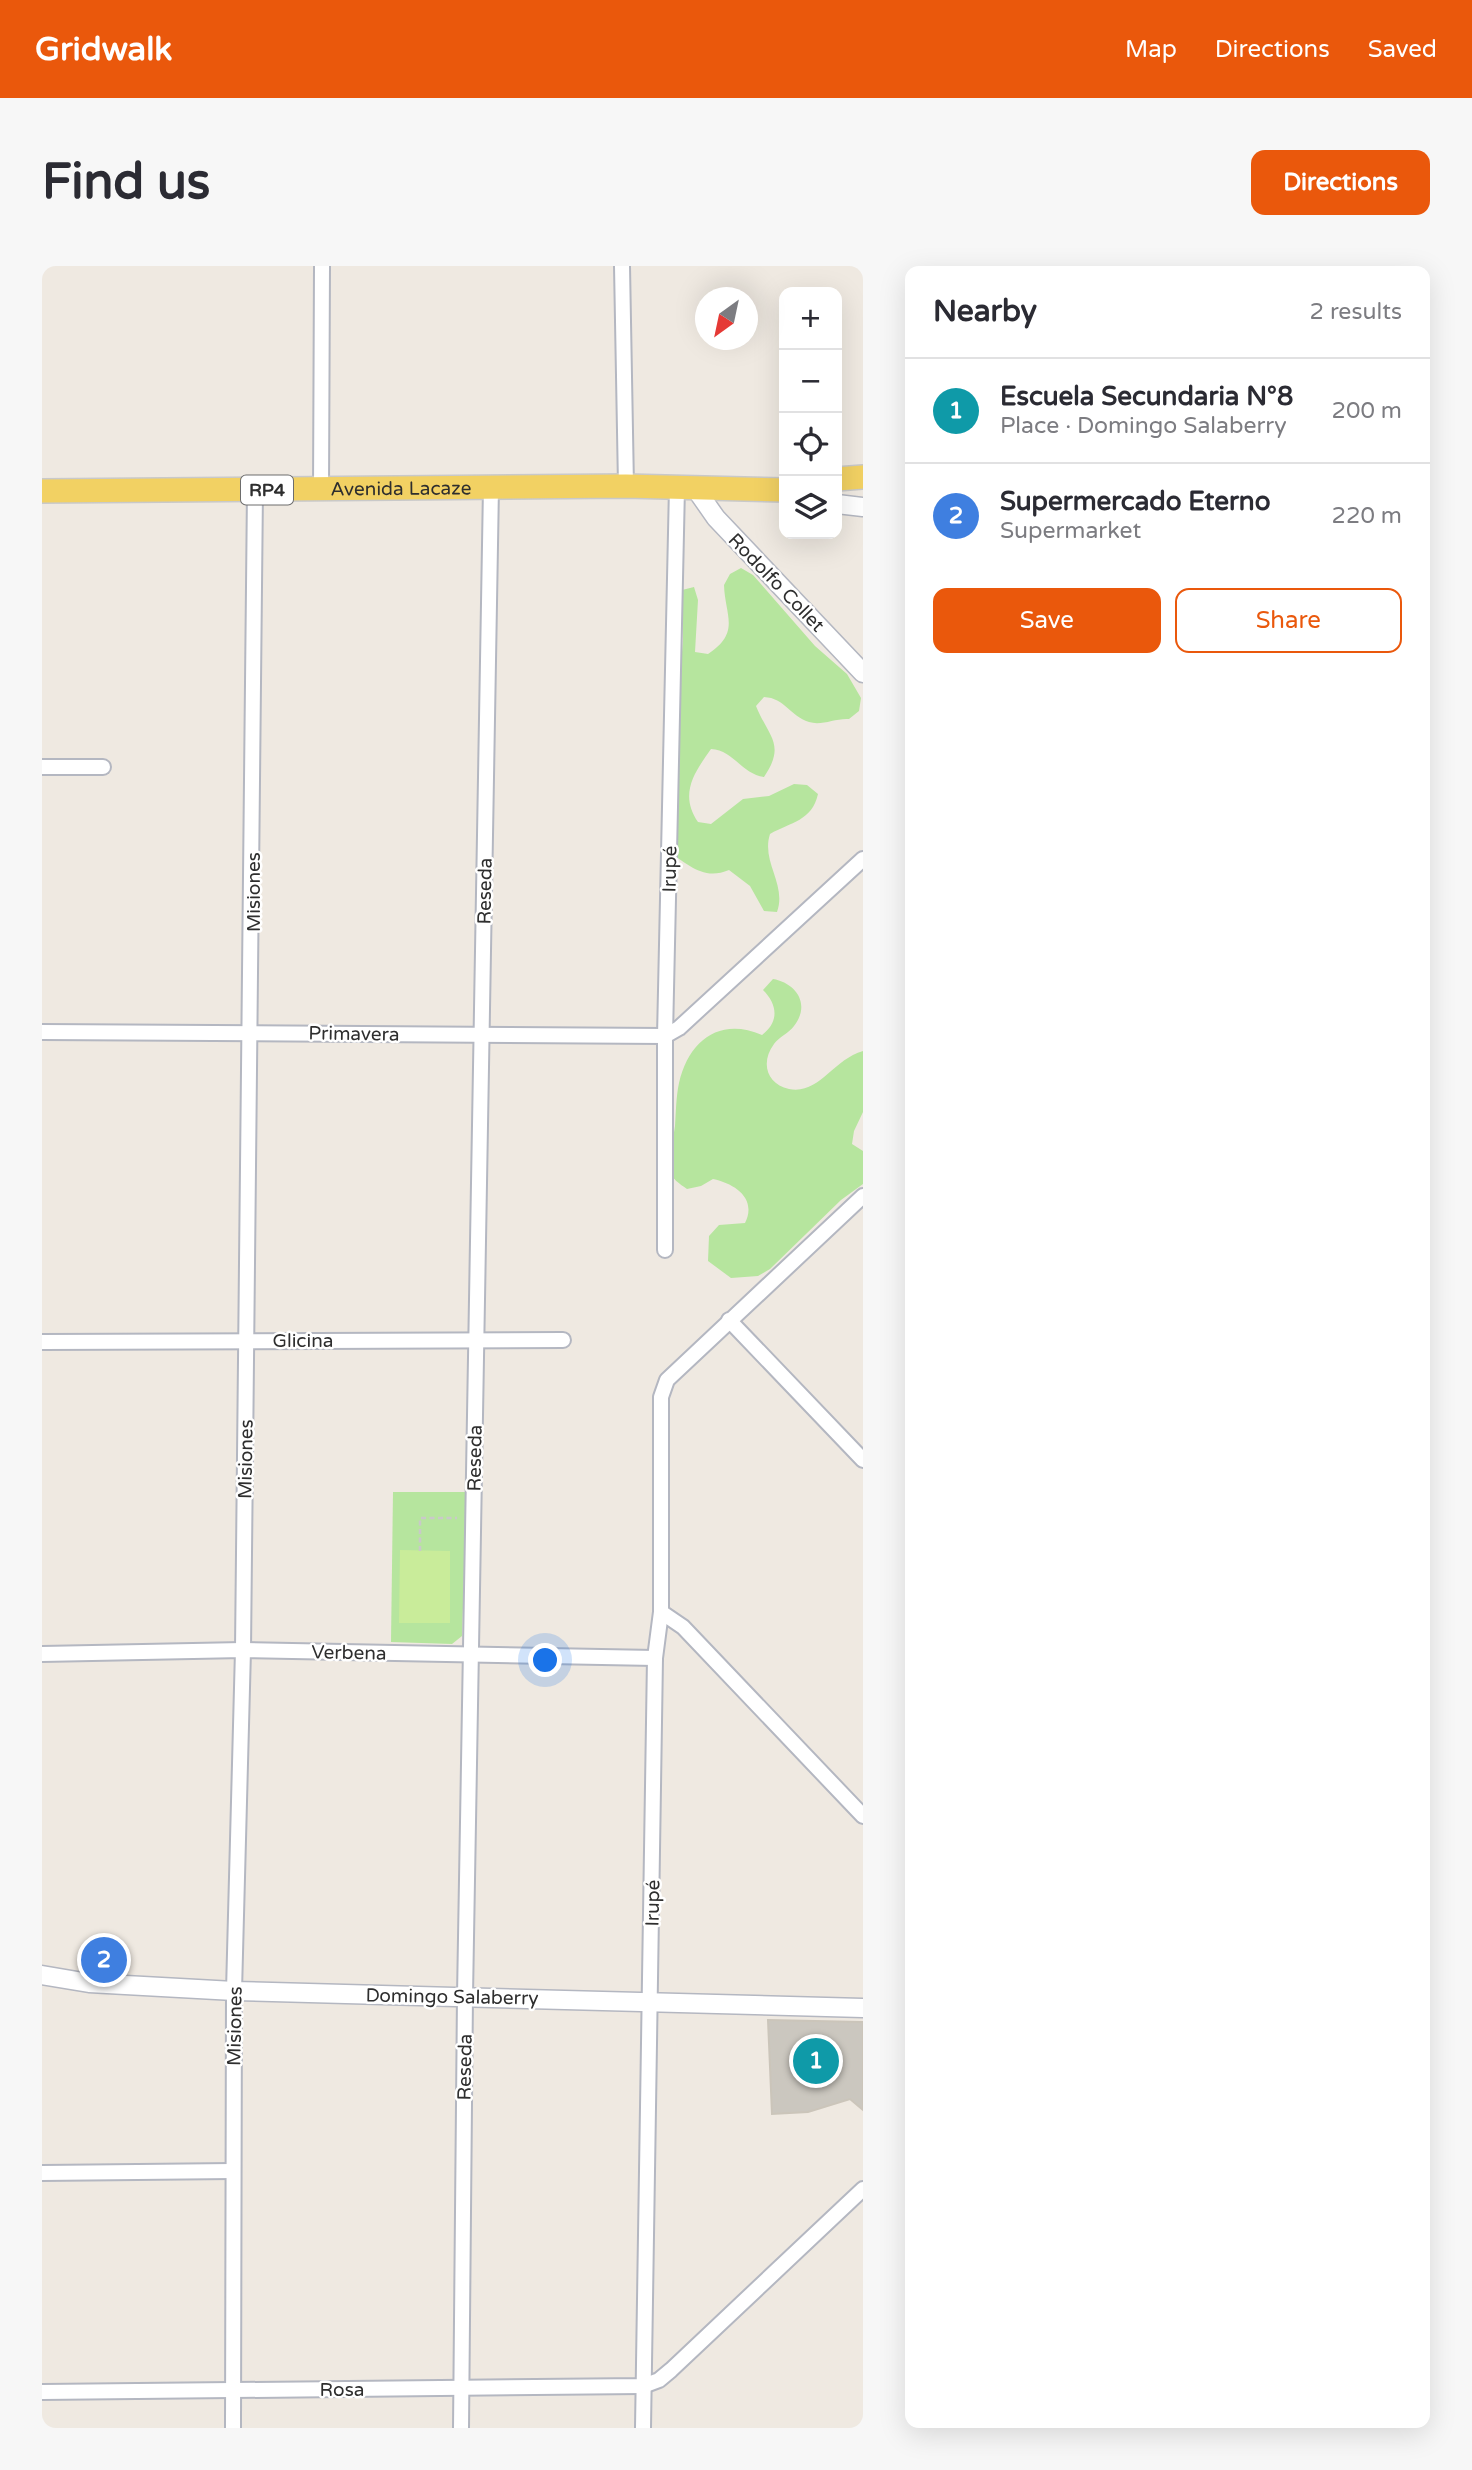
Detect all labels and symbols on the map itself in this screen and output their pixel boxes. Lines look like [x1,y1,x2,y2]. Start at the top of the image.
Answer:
north arrow [695,287,758,350]
road number: RP4 [241,476,293,504]
street label: Avenida Lacaze [330,477,472,501]
street label: Rodolfo Collet [724,529,829,637]
street label: Irupé [659,845,681,893]
street label: Misiones [243,852,265,932]
street label: Reseda [473,857,497,925]
street label: Primavera [308,1022,400,1046]
street label: Glicina [273,1330,333,1352]
street label: Misiones [234,1419,258,1499]
street label: Reseda [463,1424,487,1492]
street label: Verbena [311,1641,387,1665]
your location [528,1643,562,1677]
street label: Irupé [642,1879,664,1927]
pin: 2 [81,1934,127,1986]
street label: Domingo Salaberry [365,1984,539,2010]
street label: Misiones [223,1986,247,2066]
street label: Reseda [453,2033,477,2101]
pin: 1 [793,2035,839,2087]
street label: Rosa [320,2379,364,2401]

